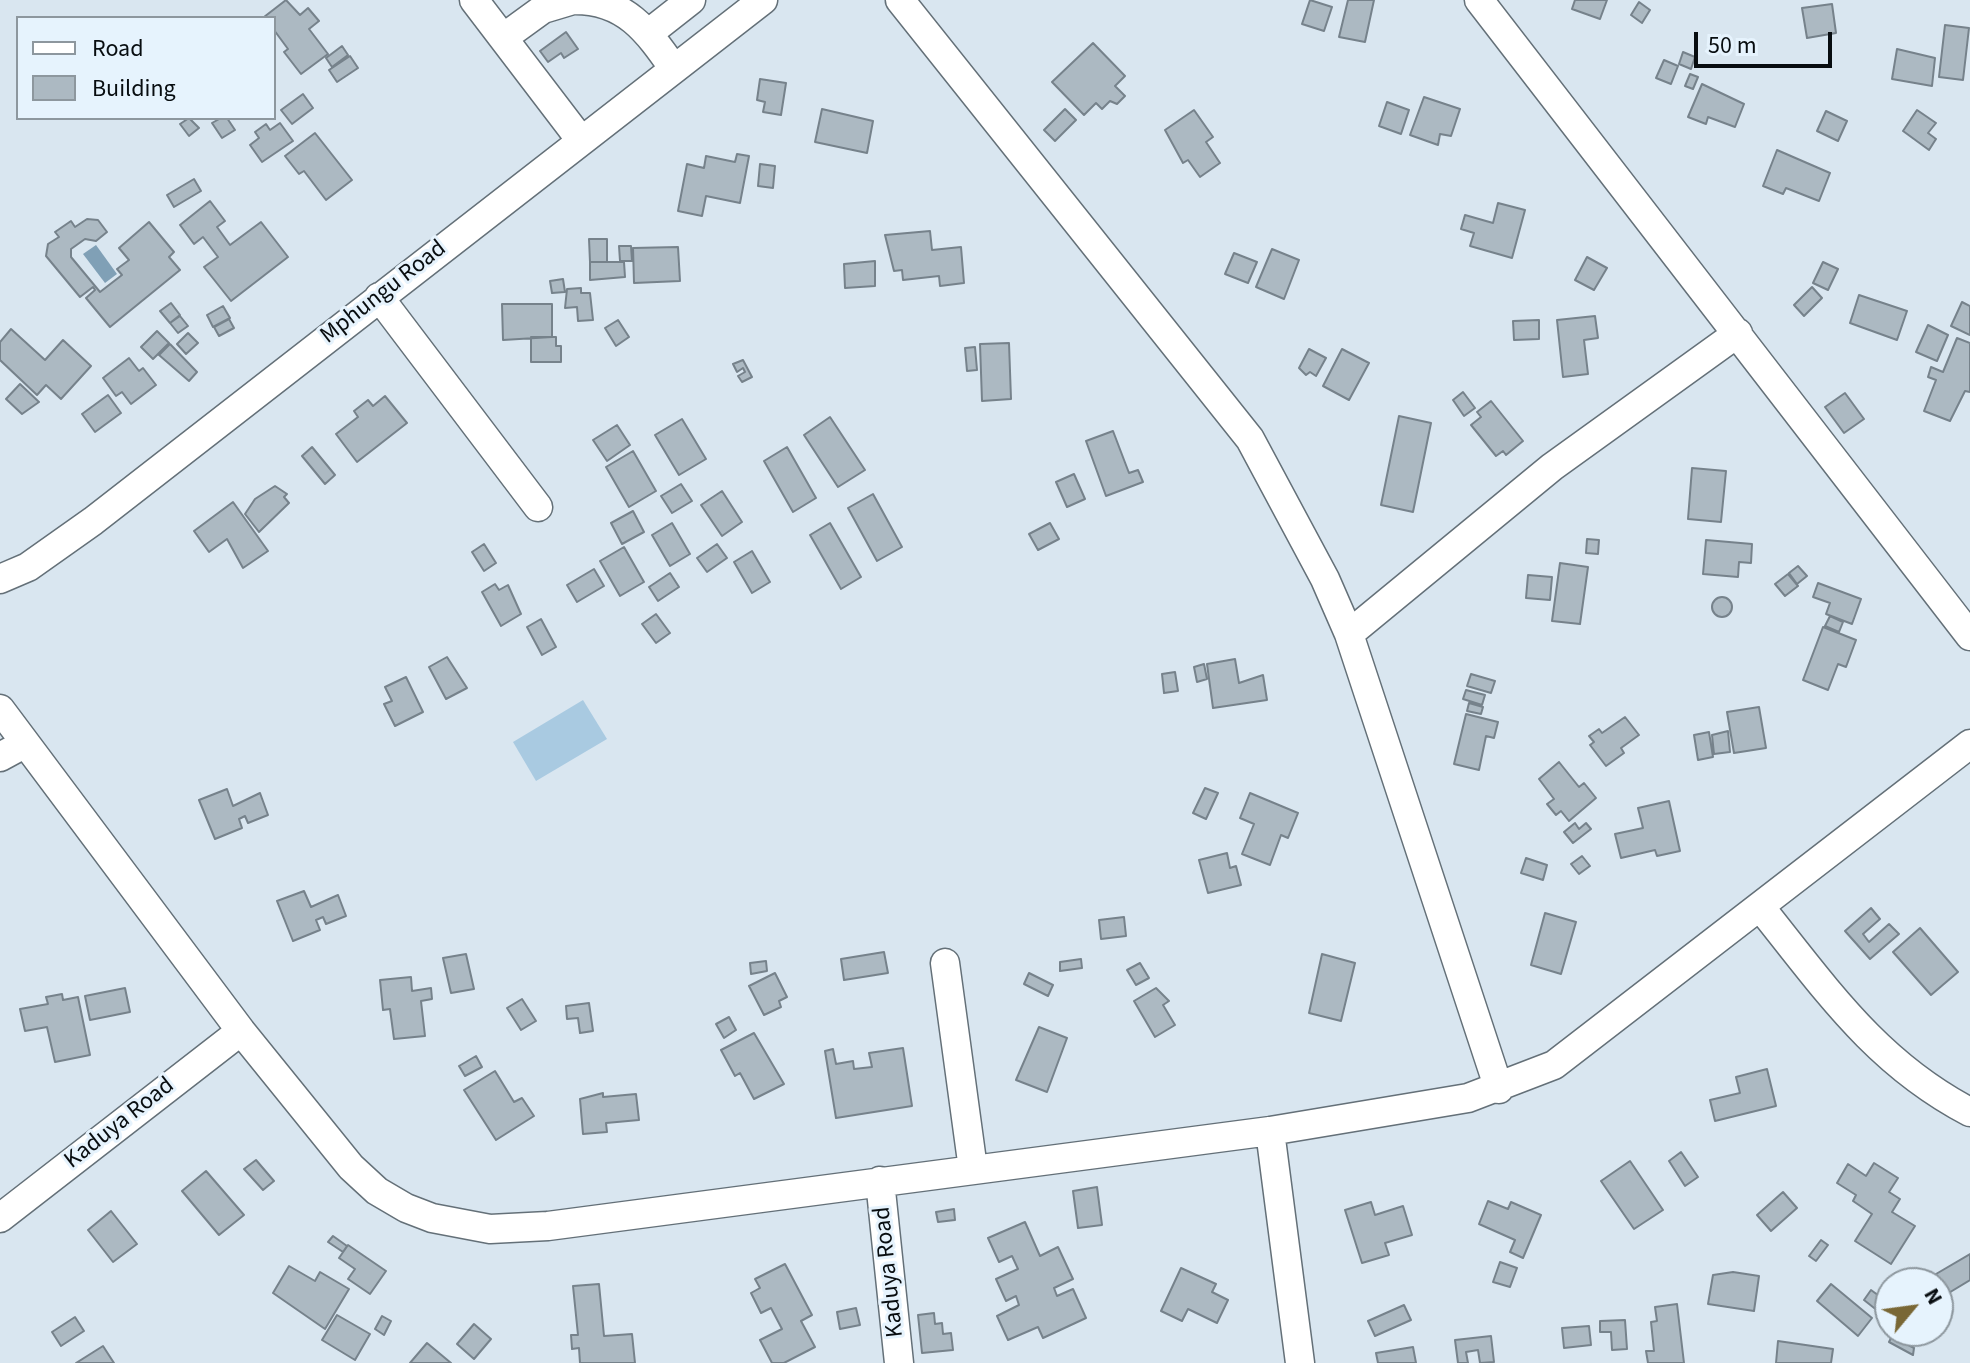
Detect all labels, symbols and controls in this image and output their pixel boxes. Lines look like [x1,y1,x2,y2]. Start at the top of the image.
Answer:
legend [16,16,276,120]
scale bar [1698,16,1836,66]
text: 50 m [1708,28,1757,63]
text: Road [92,31,144,66]
text: Building [92,71,176,106]
street label: Mphungu Road [315,235,453,351]
street label: Kaduya Road [59,1072,181,1176]
street label: Kaduya Road [869,1205,911,1339]
north arrow [1874,1267,1954,1347]
text: N [1916,1282,1951,1310]

